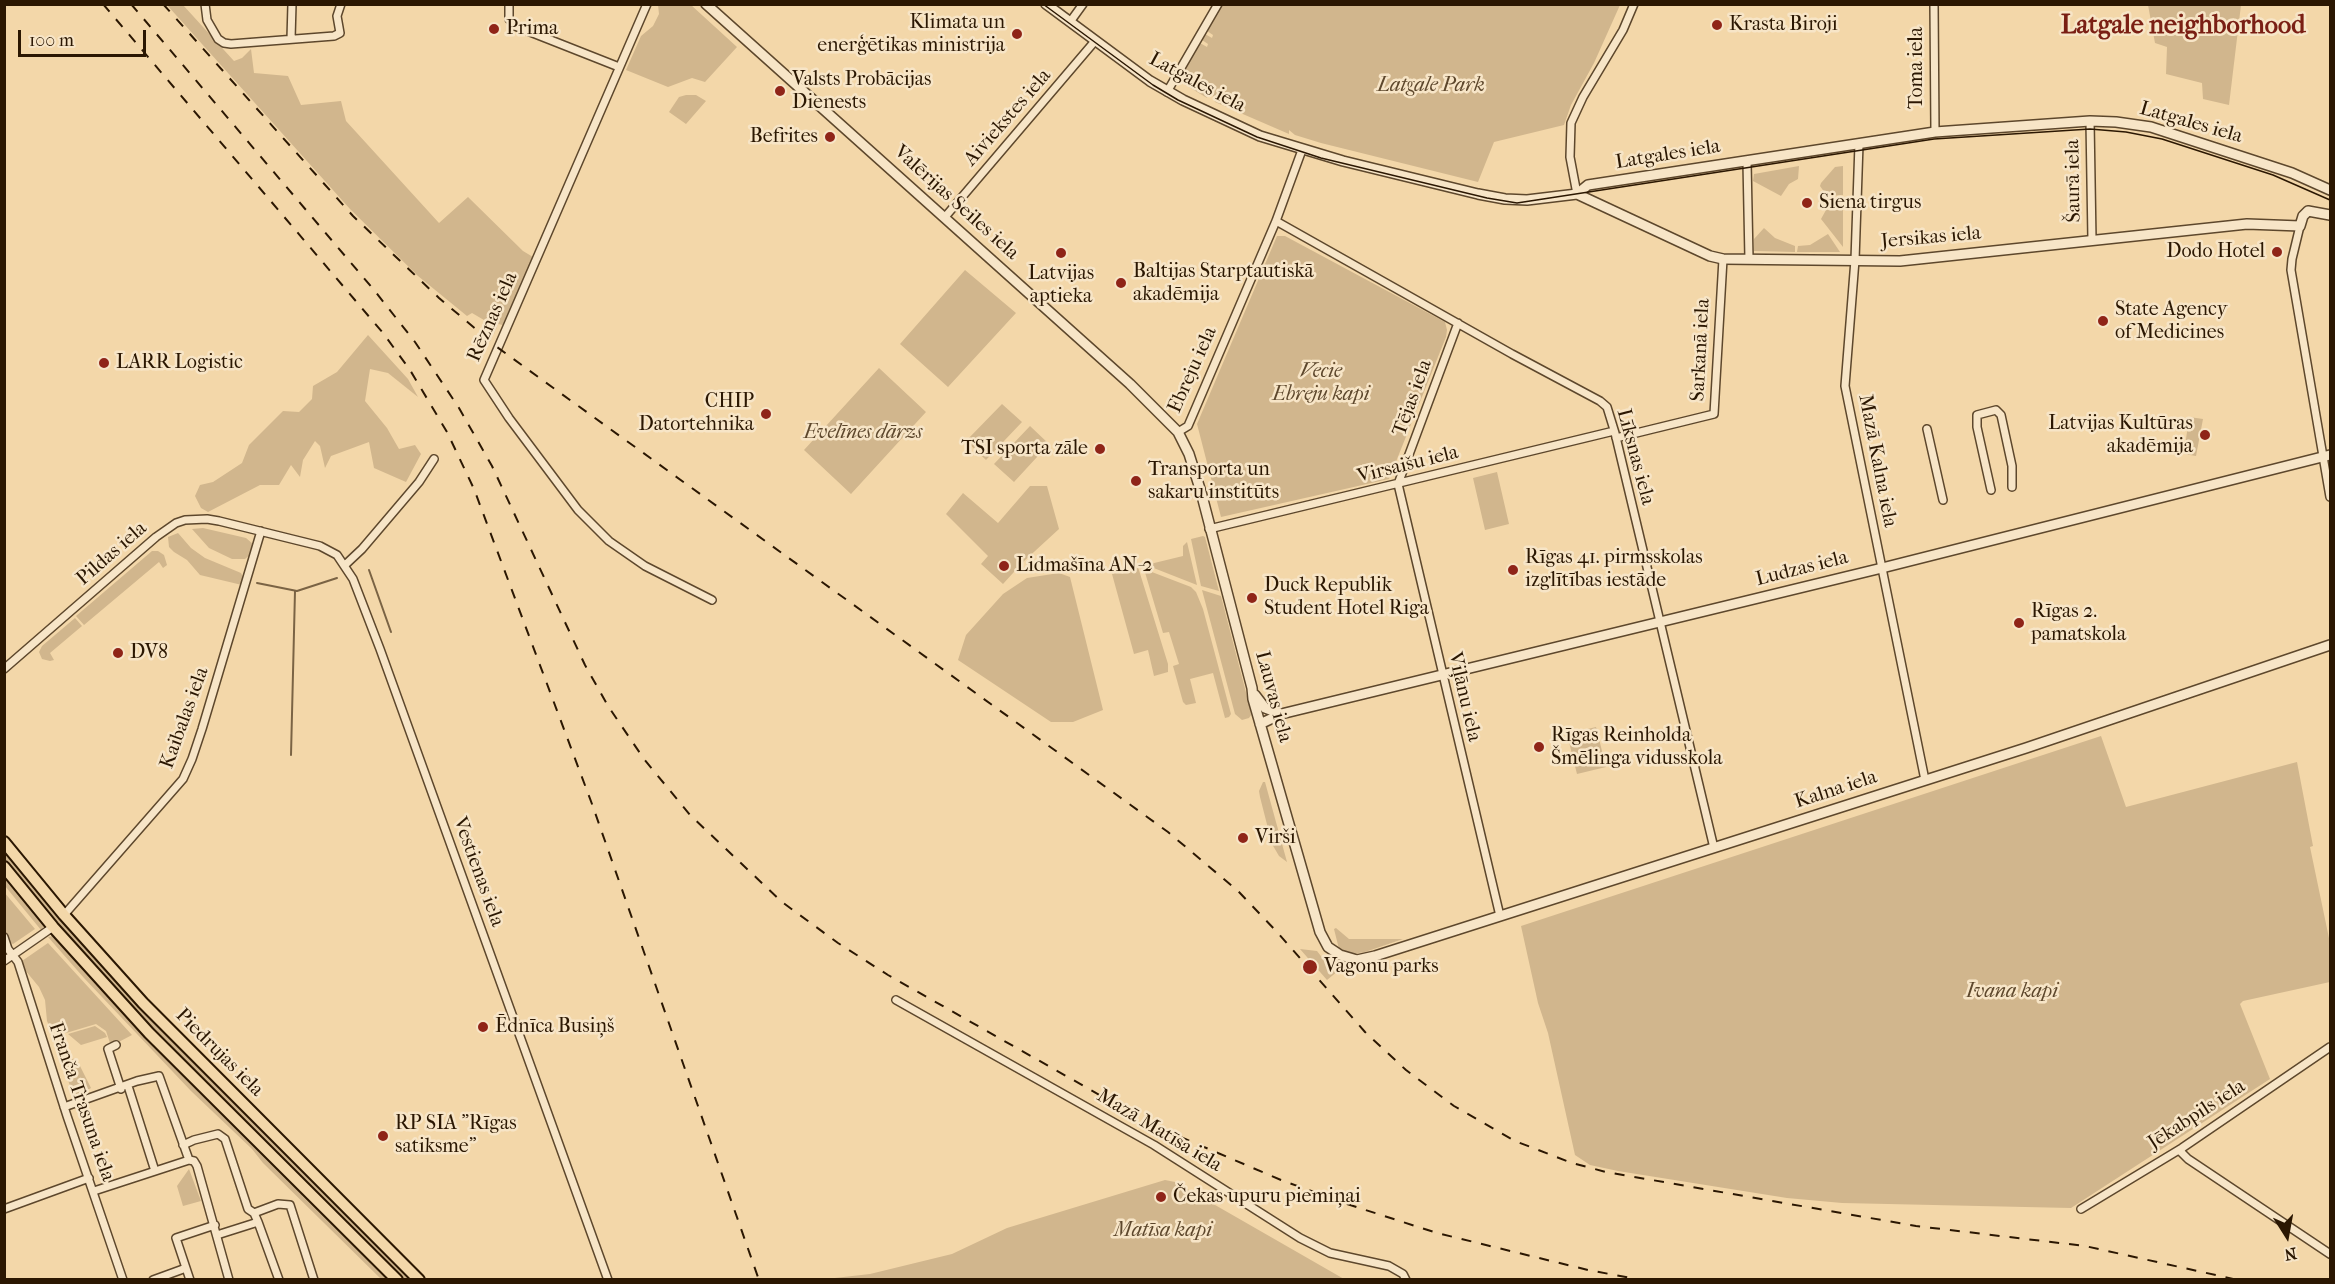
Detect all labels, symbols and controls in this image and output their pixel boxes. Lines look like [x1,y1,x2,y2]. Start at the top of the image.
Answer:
place label: Klimata un enerģētikas ministrija [817,11,1005,58]
district label: Latgale neighborhood [2061,11,2305,43]
place label: Krasta Biroji [1729,13,1838,37]
place label: Prima [506,17,558,41]
scale bar [21,18,148,56]
marker: Krasta Biroji [1710,18,1724,32]
marker: Prima [487,22,501,36]
marker: Klimata un enerģētikas ministrija [1010,27,1024,41]
street label: Toma iela [1905,27,1929,109]
text: 100 m [29,30,74,51]
street label: Latgales iela [1145,48,1249,118]
street label: Aiviekstes iela [959,65,1057,171]
place label: Valsts Probācijas Dienests [792,68,931,115]
park label: Latgale Park [1377,74,1485,98]
marker: Valsts Probācijas Dienests [773,84,787,98]
street label: Latgales iela [2137,97,2245,149]
place label: Befrites [750,125,818,149]
marker: Befrites [823,130,837,144]
street label: Latgales iela [1614,135,1722,175]
street label: Šaurā iela [2061,139,2087,223]
street label: Valērijas Seiles iela [888,141,1024,265]
place label: Siena tirgus [1819,191,1921,215]
marker: Siena tirgus [1800,196,1814,210]
street label: Jersikas iela [1880,222,1982,254]
place label: Dodo Hotel [2166,240,2265,264]
marker: Dodo Hotel [2270,245,2284,259]
marker: Latvijas aptieka [1054,246,1068,260]
place label: Baltijas Starptautiskā akadēmija [1133,260,1314,307]
place label: Latvijas aptieka [1028,262,1094,309]
street label: Rēznas iela [463,268,523,366]
marker: Baltijas Starptautiskā akadēmija [1114,276,1128,290]
street label: Sarkanā iela [1686,298,1716,402]
place label: State Agency of Medicines [2115,298,2227,345]
marker: State Agency of Medicines [2096,314,2110,328]
street label: Ebreju iela [1163,323,1223,417]
place label: LARR Logistic [116,351,243,375]
marker: LARR Logistic [97,356,111,370]
street label: Tējas iela [1388,357,1438,439]
park label: Vecie Ebreju kapi [1273,360,1369,407]
place label: CHIP Datortehnika [639,390,754,437]
street label: Mazā Kalna iela [1852,392,1902,530]
street label: Līksnas iela [1611,406,1659,508]
marker: CHIP Datortehnika [759,407,773,421]
place label: Latvijas Kultūras akadēmija [2048,412,2193,459]
park label: Evelīnes dārzs [804,421,922,445]
marker: Latvijas Kultūras akadēmija [2198,428,2212,442]
place label: TSI sporta zāle [961,437,1088,461]
street label: Virsaišu iela [1355,441,1461,489]
marker: TSI sporta zāle [1093,442,1107,456]
place label: Transporta un sakaru institūts [1148,458,1279,505]
marker: Transporta un sakaru institūts [1129,474,1143,488]
street label: Pildas iela [72,517,152,591]
place label: Rīgas 41. pirmsskolas izglītības iestāde [1525,546,1703,593]
street label: Ludzas iela [1753,546,1851,592]
place label: Lidmašīna AN-2 [1016,554,1153,578]
marker: Lidmašīna AN-2 [997,559,1011,573]
marker: Rīgas 41. pirmsskolas izglītības iestāde [1506,563,1520,577]
place label: Duck Republik Student Hotel Riga [1264,574,1429,621]
marker: Duck Republik Student Hotel Riga [1245,591,1259,605]
place label: Rīgas 2. pamatskola [2031,600,2126,647]
marker: Rīgas 2. pamatskola [2012,616,2026,630]
place label: DV8 [130,641,168,665]
marker: DV8 [111,646,125,660]
street label: Lauvas iela [1249,649,1297,745]
street label: Viļānu iela [1442,650,1486,744]
street label: Kaibalas iela [156,664,214,772]
place label: Rīgas Reinholda Šmēlinga vidusskola [1551,724,1722,771]
marker: Rīgas Reinholda Šmēlinga vidusskola [1532,740,1546,754]
street label: Kalna iela [1792,765,1880,815]
street label: Vestienas iela [447,814,509,930]
place label: Virši [1255,826,1296,850]
marker: Virši [1236,831,1250,845]
place label: Vagonu parks [1324,955,1439,979]
marker: Vagonu parks [1301,958,1319,976]
park label: Ivana kapi [1966,980,2058,1004]
street label: Piedrujas iela [170,1004,268,1102]
place label: Ēdnīca Busiņš [495,1015,614,1039]
street label: Franča Trasuna iela [43,1019,119,1185]
marker: Ēdnīca Busiņš [476,1020,490,1034]
street label: Jēkabpils iela [2144,1075,2250,1155]
street label: Mazā Matīsa iela [1092,1084,1226,1178]
place label: RP SIA "Rīgas satiksme" [395,1112,517,1159]
marker: RP SIA "Rīgas satiksme" [376,1129,390,1143]
place label: Čekas upuru piemiņai [1173,1185,1361,1209]
marker: Čekas upuru piemiņai [1154,1190,1168,1204]
north arrow [2257,1206,2317,1266]
park label: Matīsa kapi [1114,1219,1212,1243]
text: N [2283,1244,2298,1265]

